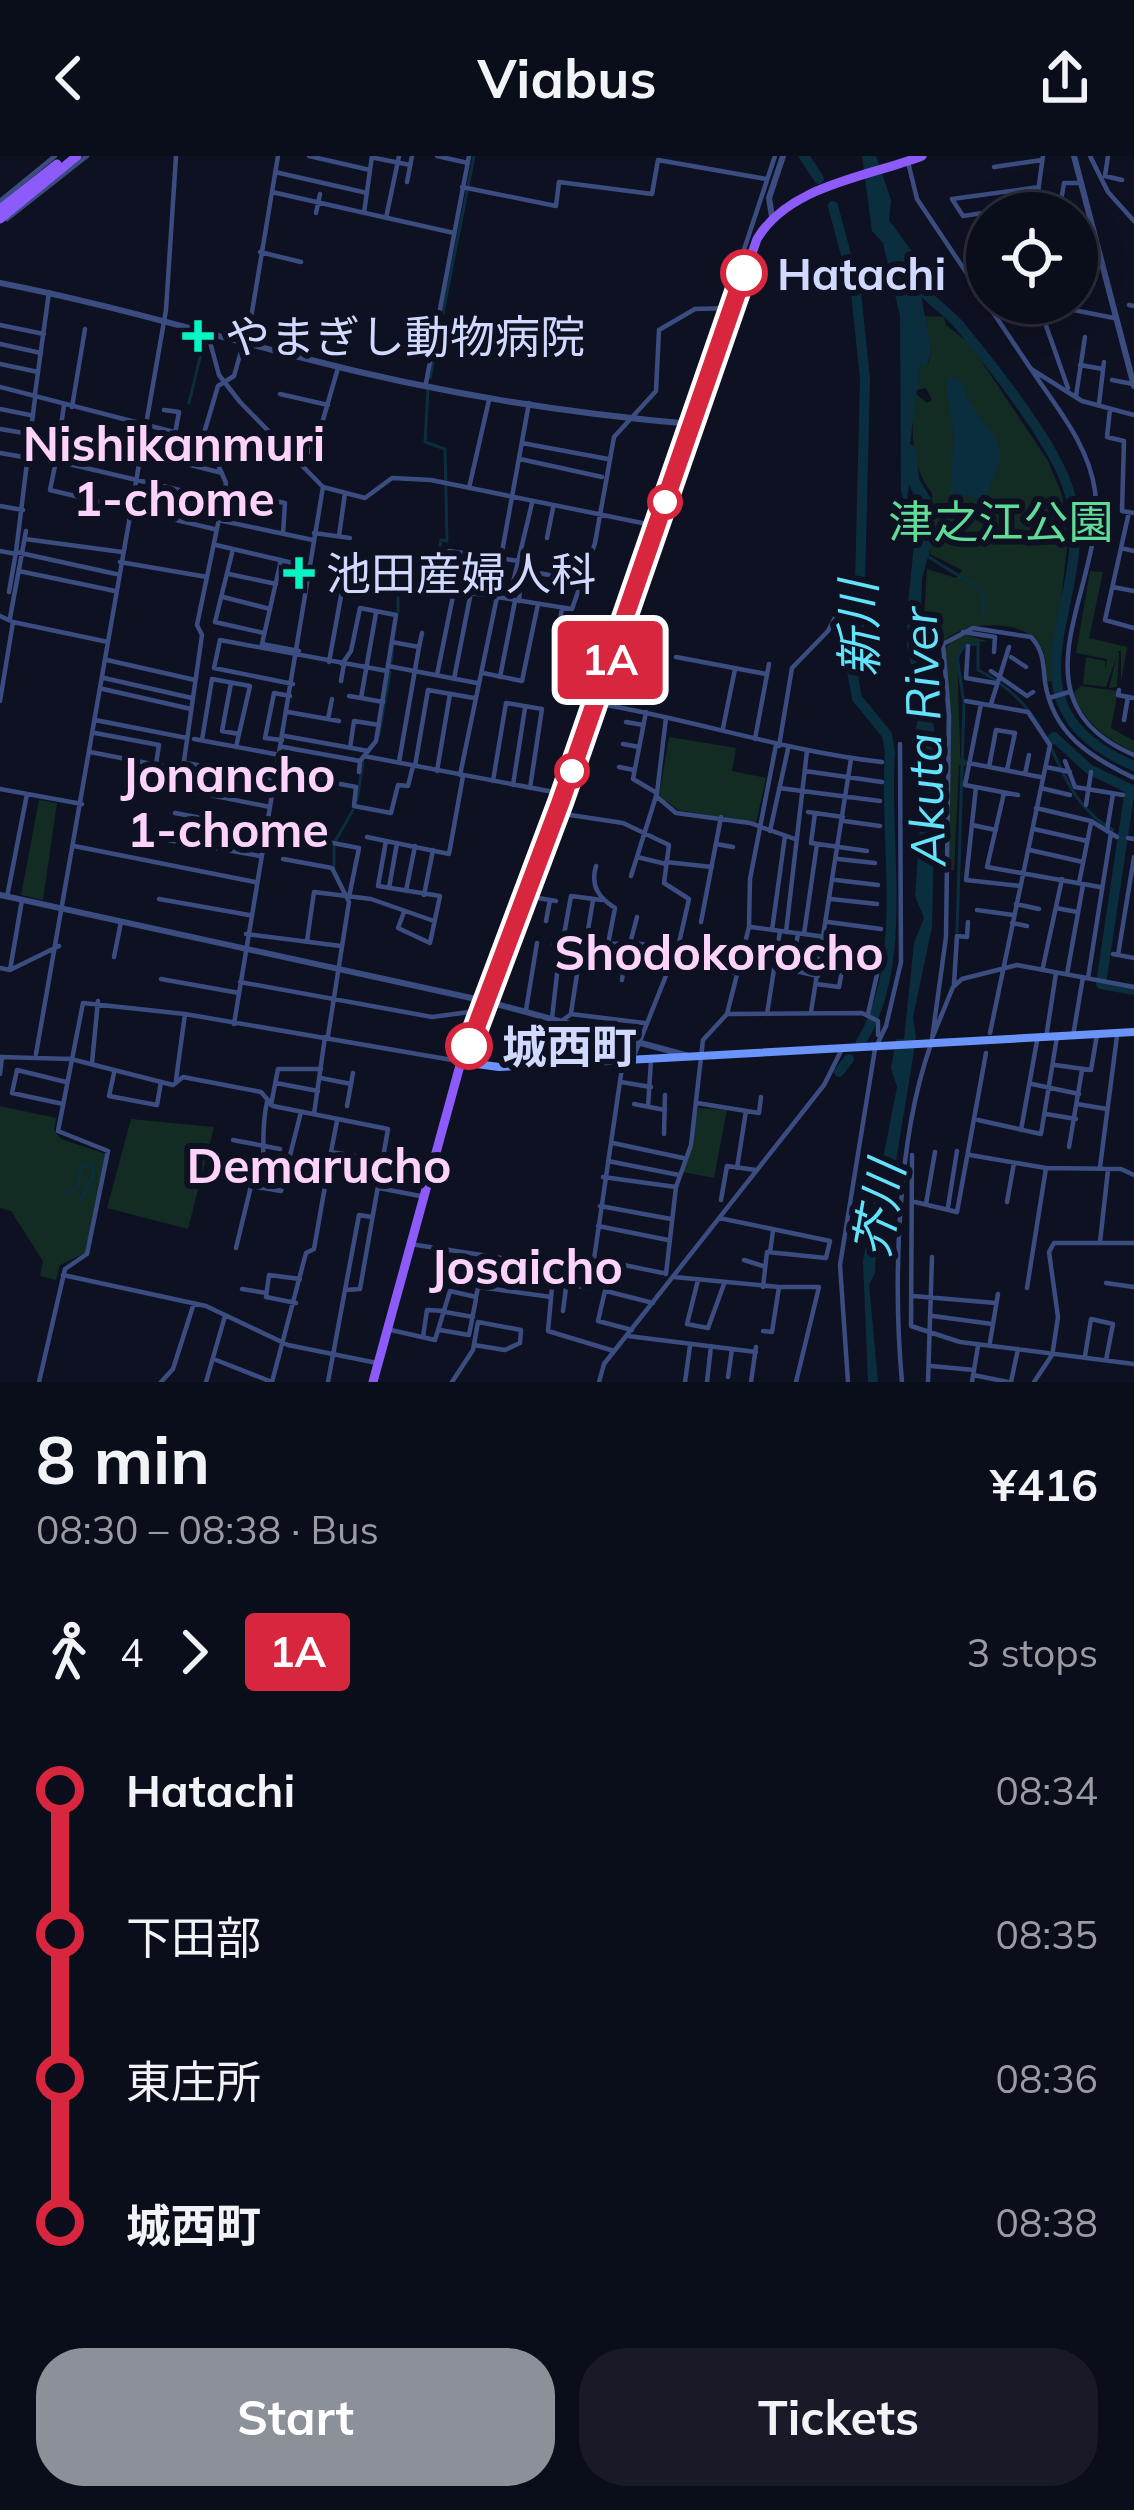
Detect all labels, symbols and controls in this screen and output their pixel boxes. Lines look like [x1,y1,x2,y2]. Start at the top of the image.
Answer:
text: Viabus [477,44,657,112]
icon: back [36,45,102,111]
icon: share [1032,45,1098,111]
map controls [966,192,1098,324]
button: locate [966,192,1098,324]
place label: Hatachi [777,245,946,301]
marker: Hatachi [722,251,766,295]
place label: やまぎし動物病院 [225,308,585,364]
marker: やまぎし動物病院 [182,320,214,352]
district label: Nishikanmuri 1-chome [23,413,325,528]
unlabelled marker [649,486,681,518]
park label: 津之江公園 [888,493,1114,549]
place label: 池田産婦人科 [326,545,596,601]
marker: 池田産婦人科 [283,557,315,589]
water label: 新川 [827,575,889,678]
water label: Akuta River [888,604,958,870]
line badge: 1A [556,621,664,699]
text: 1A [582,633,638,686]
district label: Jonancho 1-chome [121,744,336,859]
unlabelled marker [556,755,588,787]
district label: Shodokorocho [554,922,884,982]
place label: 城西町 [502,1018,637,1074]
marker: 城西町 [447,1024,491,1068]
district label: Demarucho [187,1135,451,1195]
water label: 芥川 [840,1152,917,1261]
district label: Josaicho [429,1236,623,1296]
text: 8 min [36,1418,210,1501]
text: ¥416 [990,1456,1098,1512]
text: 08:30 – 08:38 · Bus [36,1505,379,1554]
icon: walk [36,1619,102,1685]
icon: forward [161,1619,227,1685]
text: 1A [269,1625,326,1678]
text: 4 [120,1628,143,1677]
text: 3 stops [967,1628,1098,1677]
text: Hatachi [126,1762,295,1818]
text: 08:34 [996,1766,1098,1815]
text: 下田部 [126,1909,261,1965]
text: 08:35 [996,1910,1098,1959]
text: 東庄所 [126,2053,261,2109]
text: 08:36 [996,2054,1098,2103]
text: 城西町 [126,2197,261,2253]
text: 08:38 [996,2198,1098,2247]
button: Start [36,2348,555,2486]
button: Tickets [579,2348,1098,2486]

